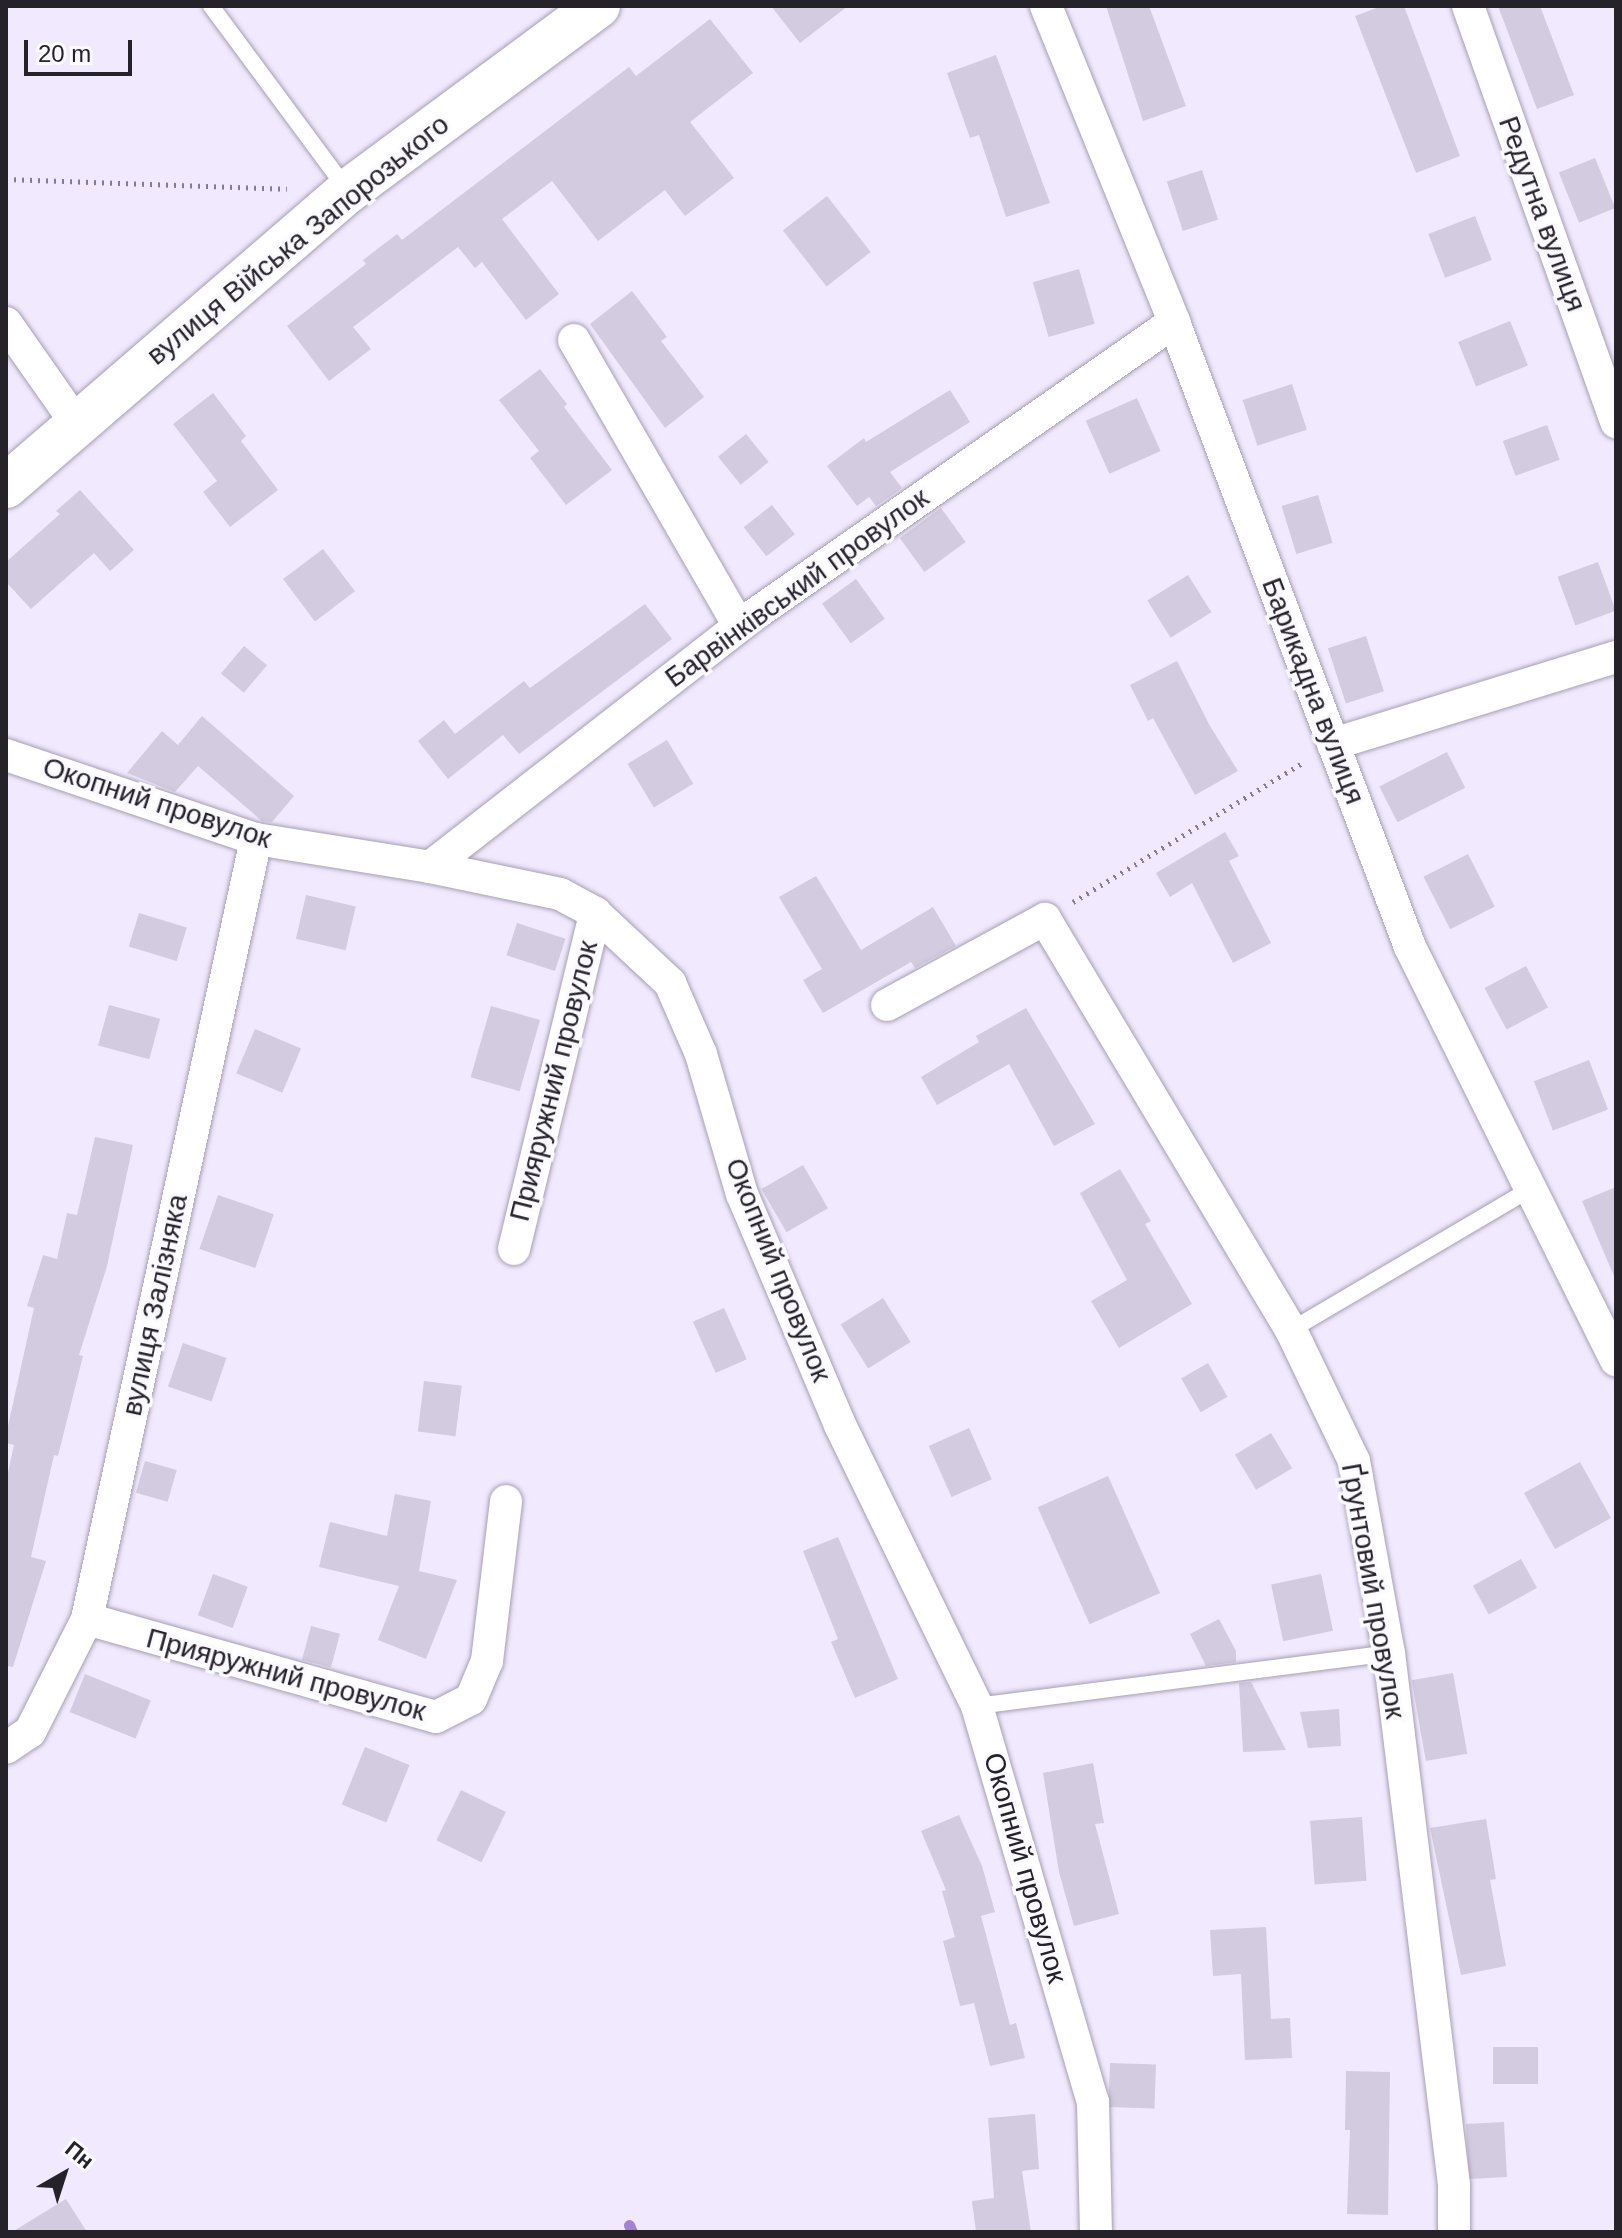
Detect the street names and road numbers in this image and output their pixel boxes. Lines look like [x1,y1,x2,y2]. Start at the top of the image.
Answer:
street label: вулиця Війська Запорозького [140,108,456,372]
street label: Редутна вулиця [1491,112,1593,316]
street label: Барвінківський провулок [659,481,935,695]
street label: Барикадна вулиця [1254,573,1372,809]
street label: Окопний провулок [39,750,275,856]
street label: Прияружний провулок [503,937,605,1225]
street label: Окопний провулок [718,1153,838,1387]
street label: вулиця Залізняка [115,1191,195,1419]
street label: Ґрунтовий провулок [1334,1461,1412,1721]
street label: Прияружний провулок [143,1622,429,1728]
street label: Окопний провулок [976,1749,1074,1987]

